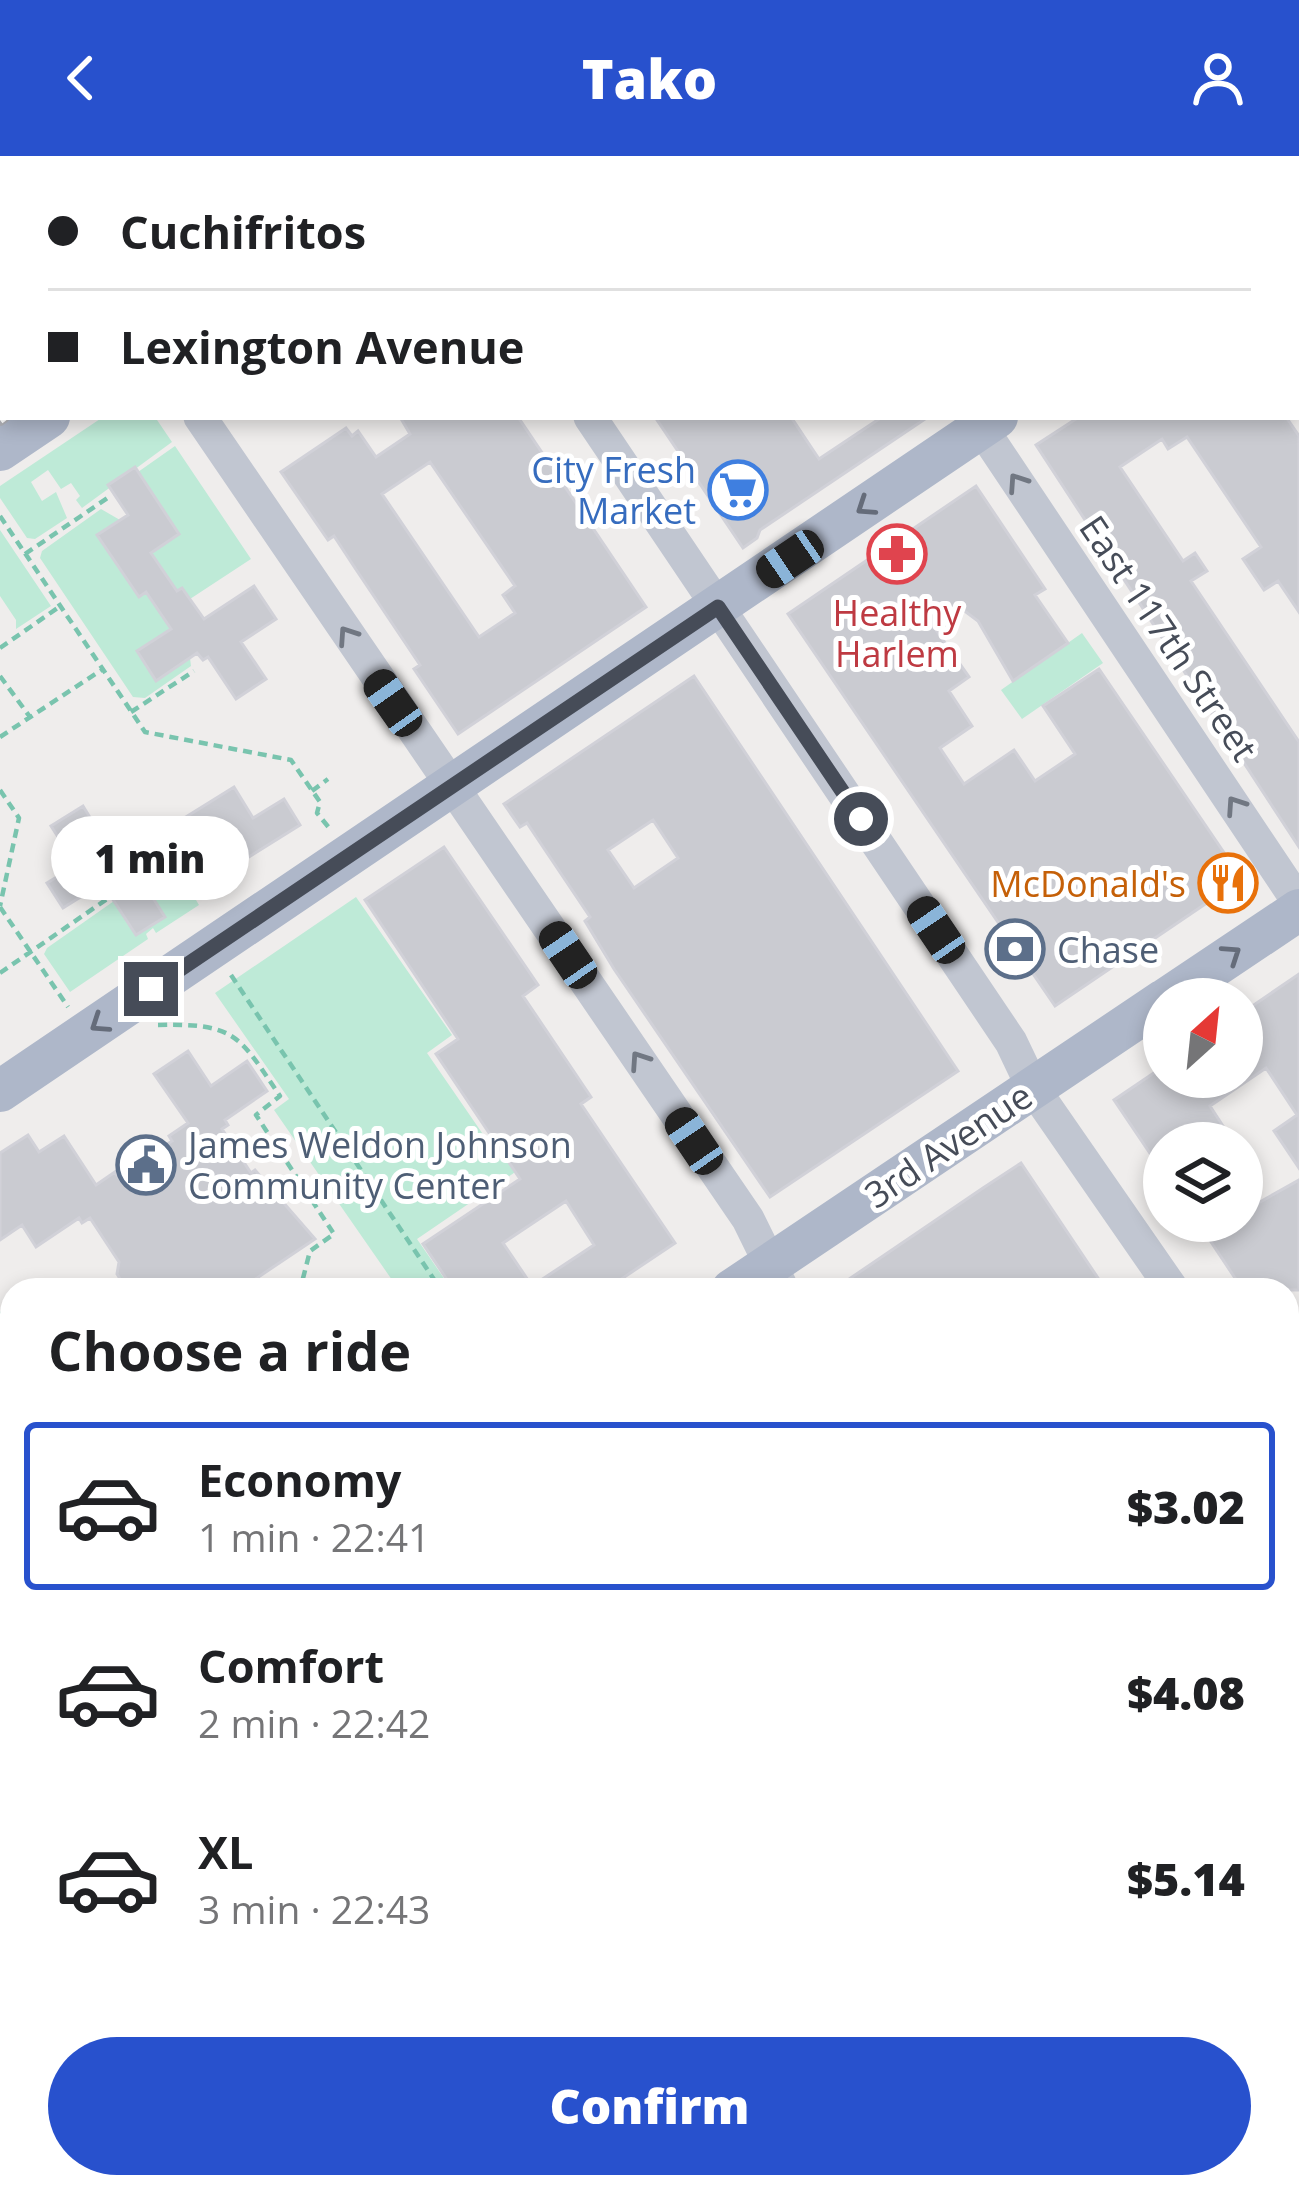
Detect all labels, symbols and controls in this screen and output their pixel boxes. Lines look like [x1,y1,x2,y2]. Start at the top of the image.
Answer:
text: Tako [582,41,717,115]
icon: back [48,45,114,111]
icon: person [1185,45,1251,111]
text: Cuchifritos [120,201,366,262]
text: Lexington Avenue [120,316,524,377]
place label: City Fresh Market [531,445,696,535]
supermarket icon: City Fresh Market [707,459,769,521]
one-way arrow [1010,473,1032,495]
one-way arrow [857,492,879,514]
street label: East 117th Street [1069,506,1269,770]
pharmacy icon: Healthy Harlem [866,523,928,585]
car [750,524,830,594]
place label: Healthy Harlem [833,588,962,678]
one-way arrow [339,627,361,649]
car [358,663,428,743]
route start [834,792,888,846]
one-way arrow [1227,797,1249,819]
callout: 1 min [52,815,250,899]
text: 1 min [95,831,205,884]
restaurant icon: McDonald's [1197,852,1259,914]
place label: McDonald's [990,859,1186,908]
car [901,890,971,970]
car [533,915,603,995]
bank icon: Chase [984,918,1046,980]
place label: Chase [1057,925,1159,974]
one-way arrow [1219,947,1241,969]
route end [124,962,178,1016]
north arrow [1143,978,1263,1098]
map controls [1143,978,1263,1242]
one-way arrow [90,1010,112,1032]
one-way arrow [632,1051,654,1073]
street label: 3rd Avenue [855,1071,1041,1219]
car [659,1101,729,1181]
place label: James Weldon Johnson Community Center [185,1120,572,1210]
button: layers [1143,1122,1263,1242]
public building icon: James Weldon Johnson Community Center [115,1134,177,1196]
text: Choose a ride [48,1313,411,1387]
text: Economy [198,1449,401,1510]
icon: car [54,1452,162,1560]
text: $3.02 [1127,1476,1245,1537]
text: 1 min · 22:41 [198,1510,430,1563]
text: Comfort [198,1635,384,1696]
icon: car [54,1638,162,1746]
text: $4.08 [1127,1662,1245,1723]
text: 2 min · 22:42 [198,1696,430,1749]
text: XL [198,1821,253,1882]
icon: car [54,1824,162,1932]
text: $5.14 [1127,1848,1245,1909]
text: 3 min · 22:43 [198,1882,430,1935]
button: Confirm [48,2037,1251,2175]

